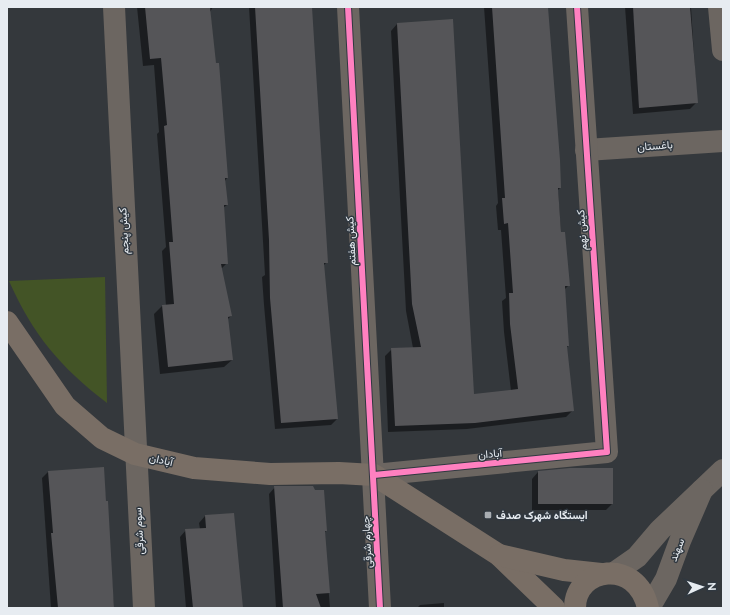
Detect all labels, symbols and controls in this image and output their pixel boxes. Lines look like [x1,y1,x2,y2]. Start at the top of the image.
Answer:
street label: باغستان [637,138,673,154]
street label: کیش پنجم [116,207,133,255]
street label: کیش نهم [574,209,591,251]
street label: کیش هفتم [343,216,360,266]
street label: آبادان [478,446,504,462]
street label: آبادان [148,451,176,469]
street label: سوم شرقی [131,507,148,555]
place label: ایستگاه شهرک صدف [496,509,588,522]
marker: ایستگاه شهرک صدف [483,510,493,520]
street label: چهارم شرقی [359,515,376,568]
street label: سهند [667,536,687,563]
north arrow [682,567,722,607]
text: N [705,582,718,591]

